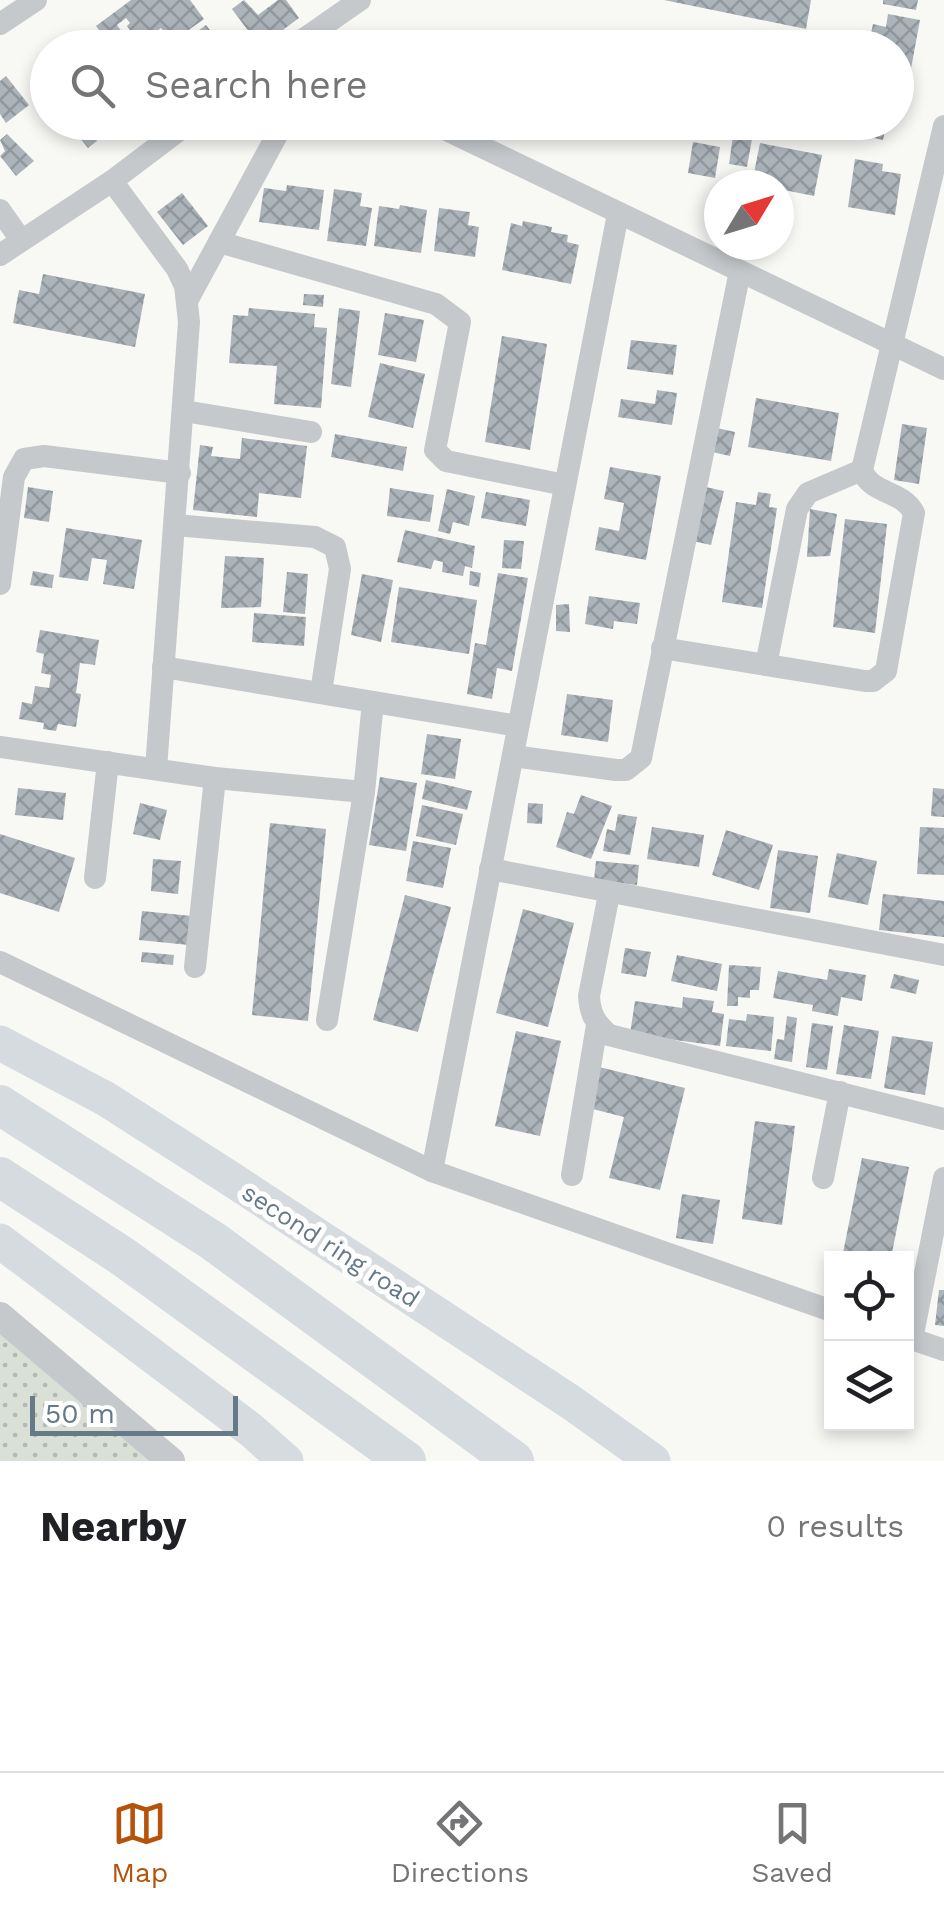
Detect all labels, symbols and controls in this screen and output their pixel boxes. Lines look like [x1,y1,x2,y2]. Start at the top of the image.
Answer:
search box [30,30,914,140]
icon: search [65,58,120,113]
text: Search here [145,63,368,107]
north arrow [704,170,794,260]
street label: second ring road [237,1177,425,1313]
map controls [824,1251,914,1431]
button: locate [824,1251,914,1341]
button: layers [824,1341,914,1431]
scale bar [30,1391,238,1436]
text: 50 m [45,1397,115,1430]
text: Nearby [40,1502,187,1551]
text: 0 results [766,1507,904,1545]
tab: Map [111,1796,168,1889]
tab: Directions [391,1796,529,1889]
tab: Saved [751,1796,833,1889]

